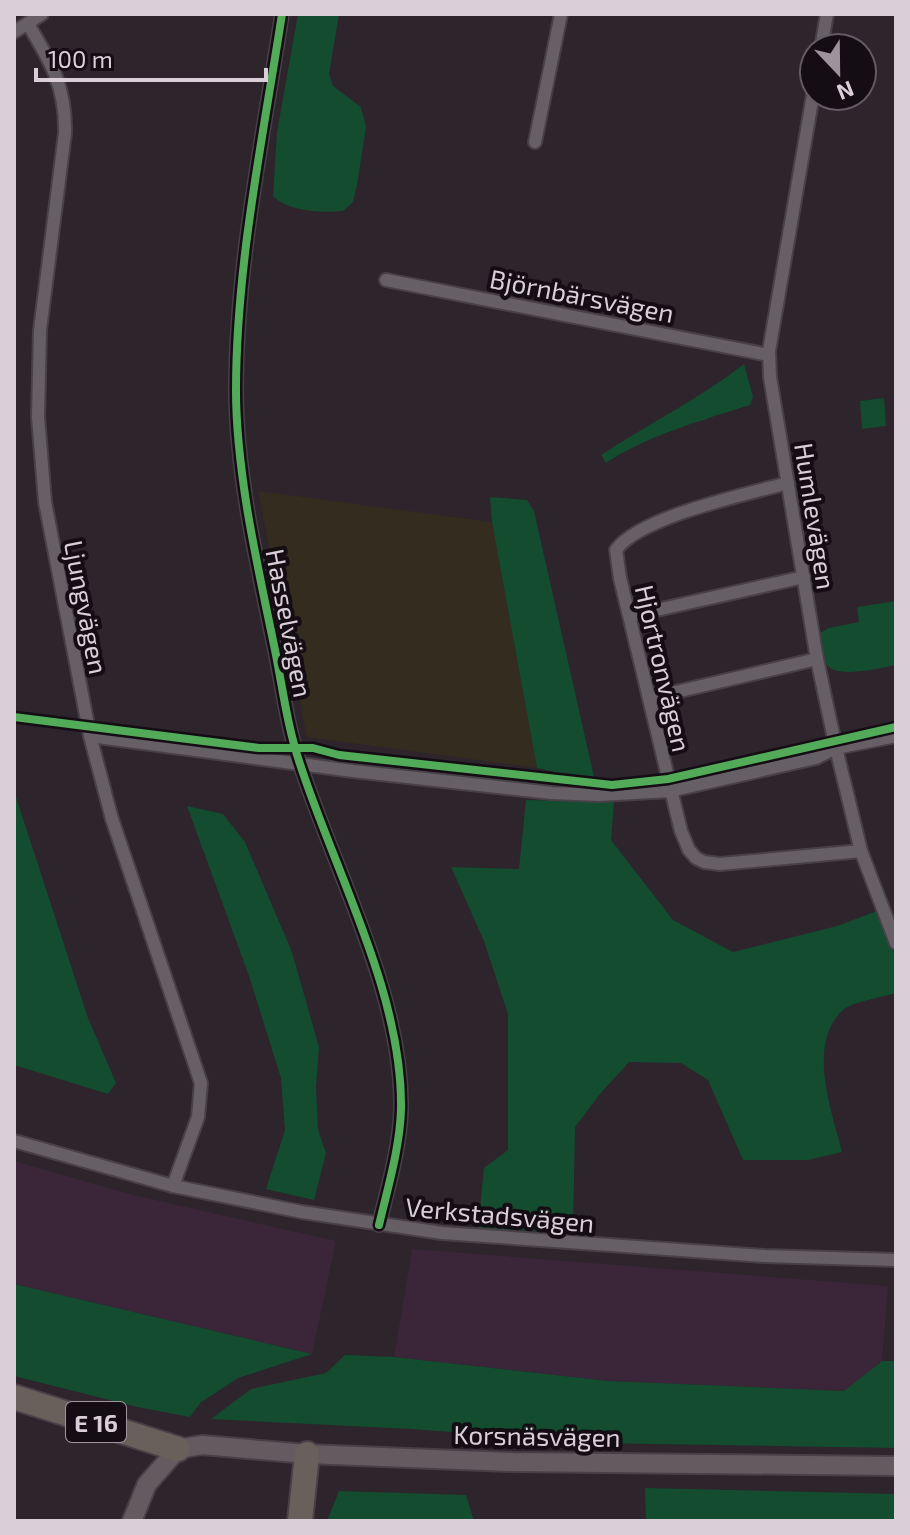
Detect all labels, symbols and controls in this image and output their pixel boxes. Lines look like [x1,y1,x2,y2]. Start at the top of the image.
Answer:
scale bar [36,32,266,82]
north arrow [798,32,878,112]
text: 100 m [48,44,113,73]
text: N [834,76,858,107]
street label: Björnbärsvägen [487,262,677,328]
street label: Humlevägen [789,441,843,591]
street label: Ljungvägen [59,537,115,677]
street label: Hasselvägen [260,546,320,700]
street label: Hjortronvägen [630,582,698,754]
street label: Verkstadsvägen [404,1190,596,1238]
road number: E 16 [66,1402,126,1442]
street label: Korsnäsvägen [453,1418,621,1452]

